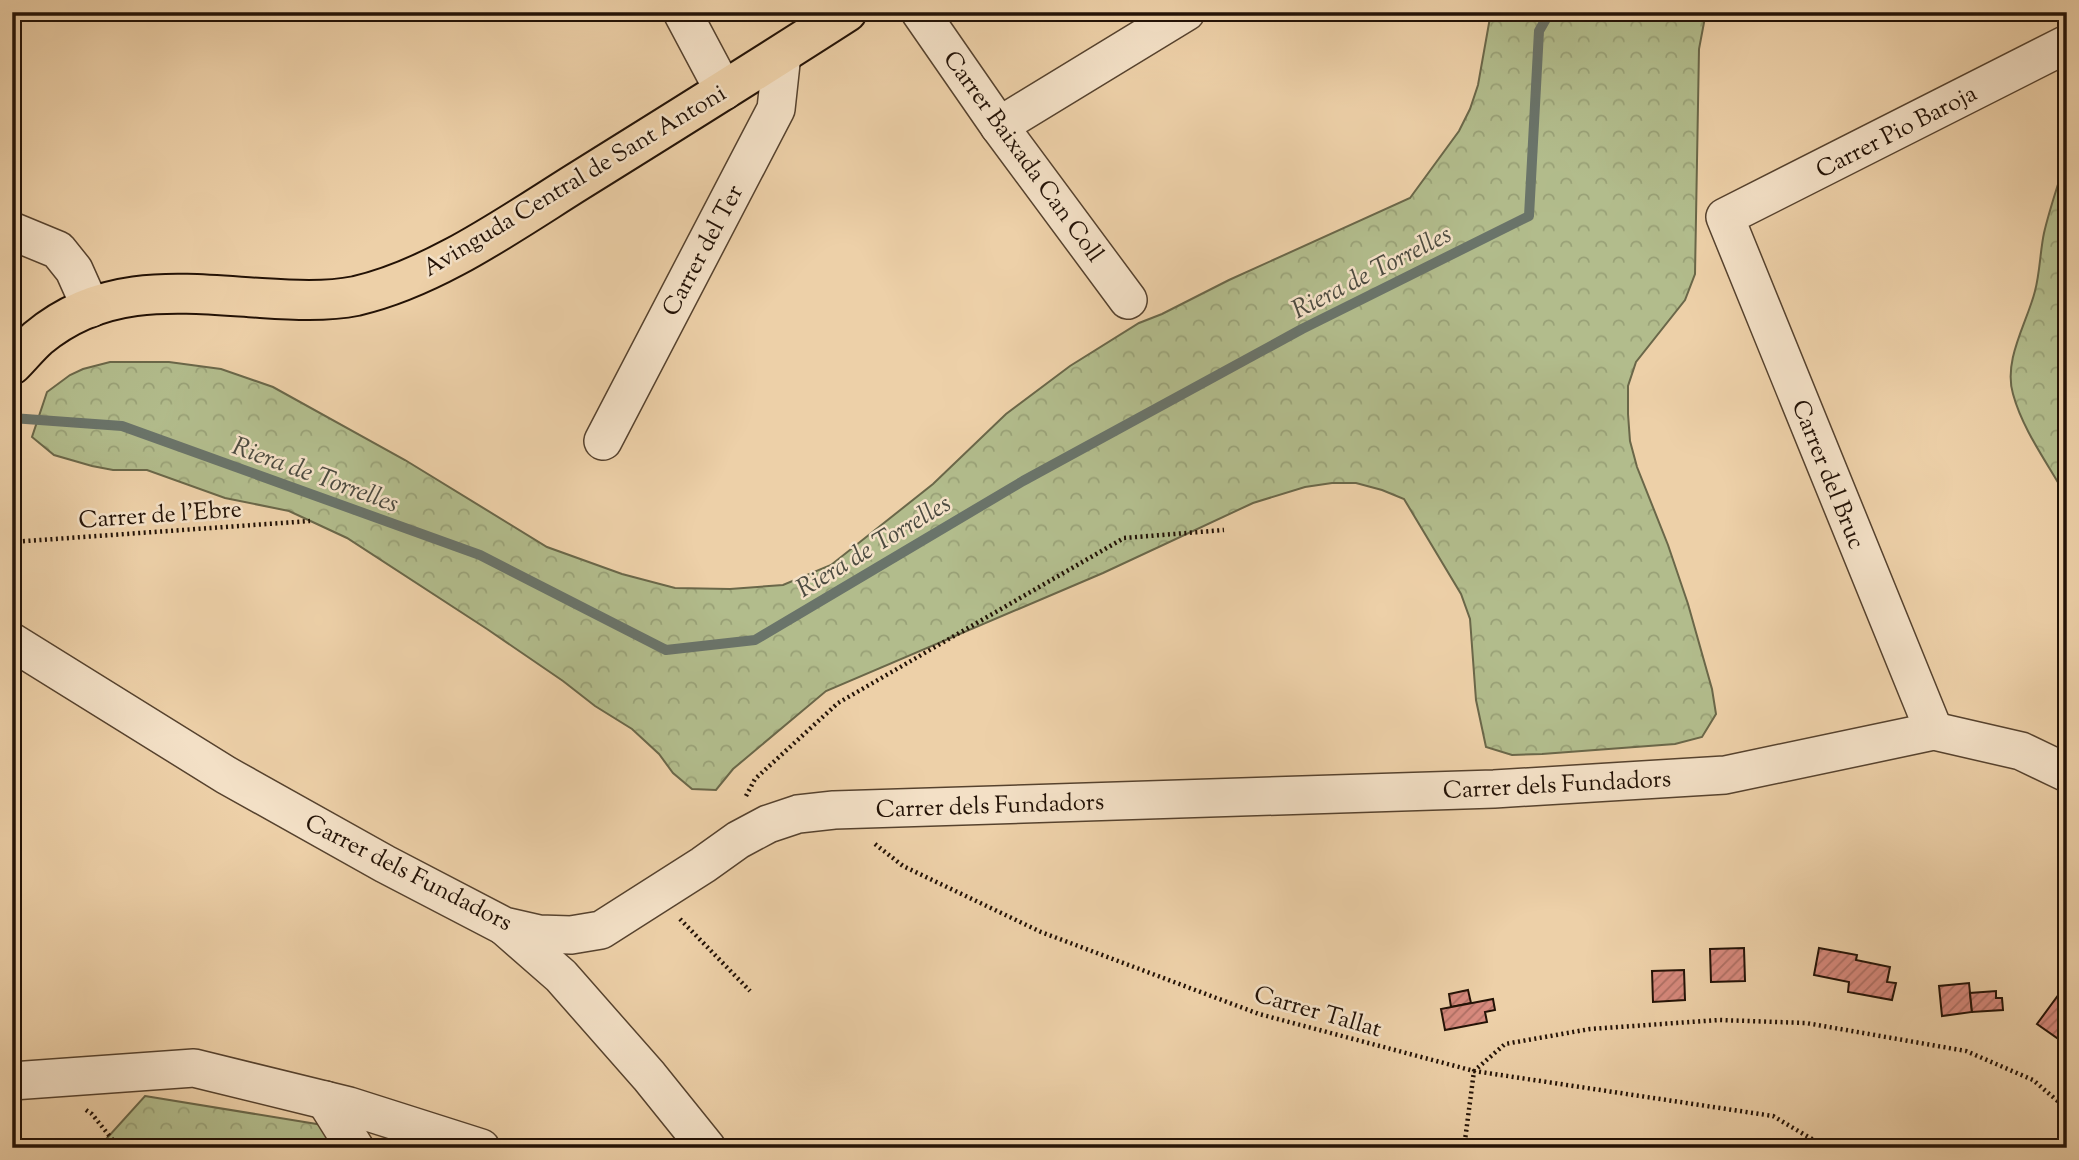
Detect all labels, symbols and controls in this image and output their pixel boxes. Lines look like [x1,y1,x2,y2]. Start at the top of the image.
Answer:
street label: Carrer Baixada Can Coll [934,44,1111,270]
street label: Avinguda Central de Sant Antoni [417,77,733,286]
street label: Carrer Pio Baroja [1810,78,1983,188]
street label: Carrer del Ter [655,179,753,323]
water label: Riera de Torrelles [1286,217,1458,329]
street label: Carrer del Bruc [1782,395,1873,555]
water label: Riera de Torrelles [227,429,404,524]
water label: Riera de Torrelles [790,486,959,608]
street label: Carrer de l'Ebre [77,493,243,539]
street label: Carrer dels Fundadors [1442,763,1672,809]
street label: Carrer dels Fundadors [875,786,1105,828]
street label: Carrer dels Fundadors [299,807,518,941]
street label: Carrer Tallat [1250,978,1385,1047]

